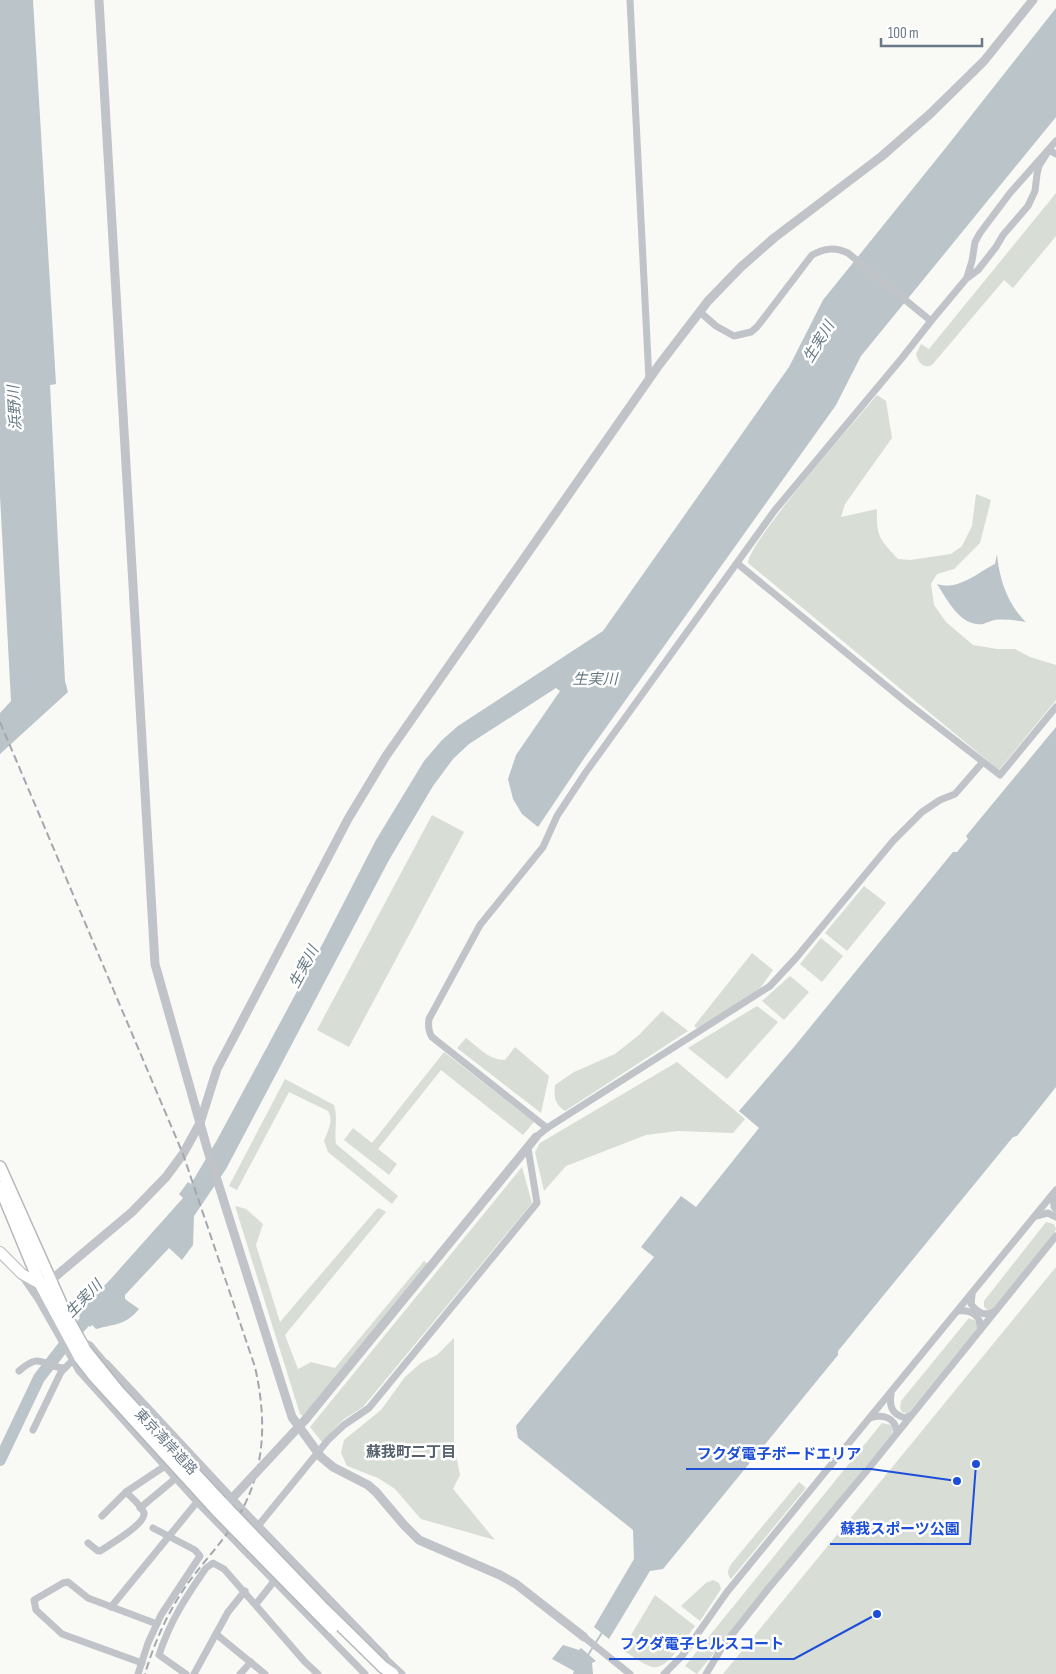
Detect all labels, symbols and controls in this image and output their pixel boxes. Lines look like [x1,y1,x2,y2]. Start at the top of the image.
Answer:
scale bar [881,15,982,47]
text: 100 m [888,24,919,43]
water label: 生実川 [799,316,840,366]
water label: 浜野川 [4,383,26,431]
water label: 生実川 [572,670,619,689]
water label: 生実川 [285,941,324,991]
water label: 生実川 [62,1275,108,1322]
street label: 東京湾岸道路 [131,1405,201,1479]
callout: フクダ電子ボードエリア [686,1439,871,1469]
district label: 蘇我町二丁目 [366,1443,456,1462]
text: フクダ電子ボードエリア [697,1445,861,1464]
callout: 蘇我スポーツ公園 [830,1514,970,1544]
text: 蘇我スポーツ公園 [840,1520,960,1539]
callout: フクダ電子ヒルスコート [609,1629,794,1659]
text: フクダ電子ヒルスコート [620,1635,784,1654]

